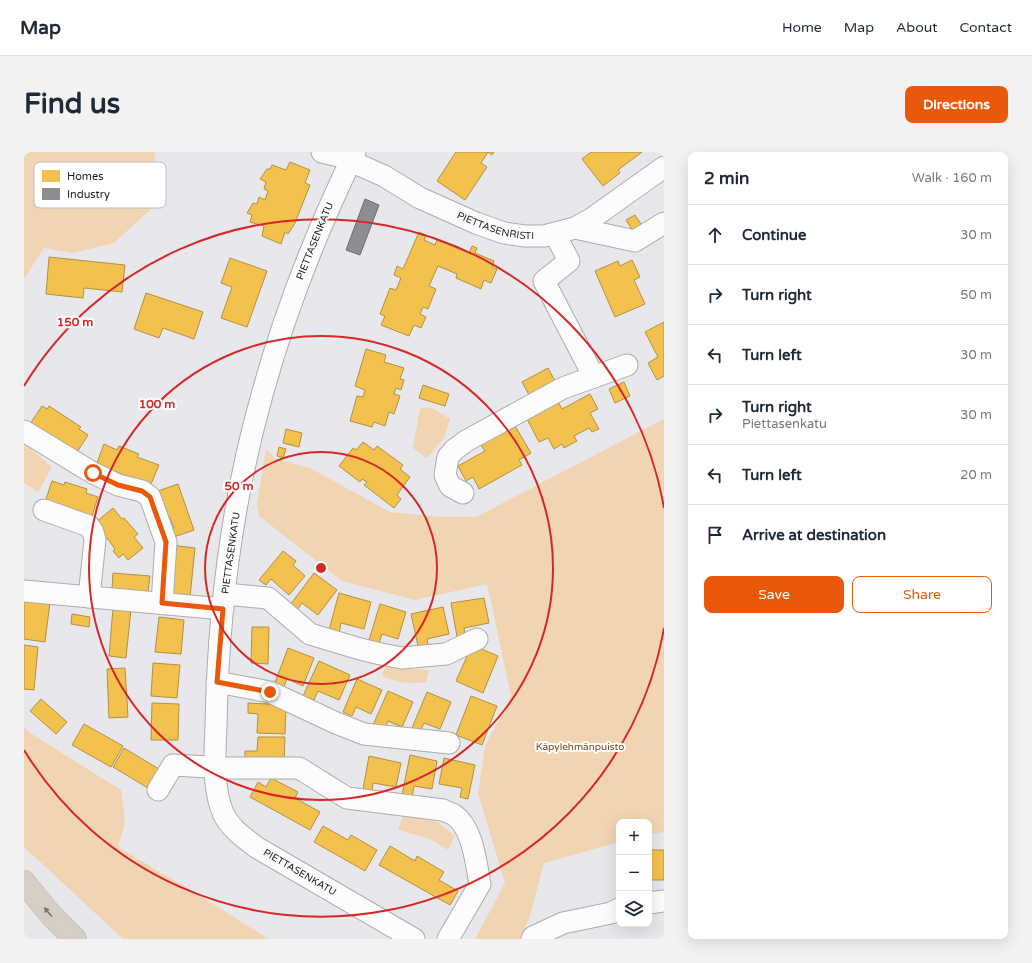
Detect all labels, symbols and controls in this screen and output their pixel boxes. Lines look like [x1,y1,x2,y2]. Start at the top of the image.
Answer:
text: Map [20,17,61,39]
text: Home [782,19,822,36]
text: Map [844,19,874,36]
text: About [896,19,938,36]
text: Contact [960,19,1012,36]
button: Directions [905,86,1008,123]
text: Find us [24,87,120,121]
legend [34,162,166,208]
text: 2 min [704,168,749,189]
text: Homes [67,170,103,183]
text: Walk · 160 m [912,170,992,186]
text: Industry [67,188,110,201]
street label: PIETTASENKATU [294,200,336,282]
street label: PIETTASENRISTI [455,209,534,242]
icon: ahead [704,224,726,246]
text: Continue [742,226,806,244]
text: 30 m [960,227,992,243]
icon: right [704,284,726,306]
text: Turn right [742,286,812,304]
text: 50 m [960,287,992,303]
text: 150 m [57,315,93,329]
icon: left [704,344,726,366]
text: Turn left [742,346,802,364]
text: 30 m [960,347,992,363]
text: 100 m [139,397,175,411]
text: Turn right [742,398,812,416]
icon: right [704,404,726,426]
text: 30 m [960,407,992,423]
text: Piettasenkatu [742,416,827,432]
route start [84,464,102,482]
icon: left [704,464,726,486]
text: Turn left [742,466,802,484]
text: 20 m [960,467,992,483]
text: 50 m [224,479,254,493]
street label: PIETTASENKATU [219,511,243,595]
icon: arrive [704,524,726,546]
text: Arrive at destination [742,526,886,544]
centre of rings [314,561,328,575]
button: Save [704,576,844,613]
button: Share [852,576,992,613]
route end [261,683,279,701]
park label: Käpylehmänpuisto [536,741,624,753]
map controls [616,819,652,927]
button: + [616,819,652,855]
street label: PIETTASENKATU [261,846,338,898]
button: − [616,855,652,891]
button: layers [616,891,652,927]
one-way arrow [44,906,52,917]

